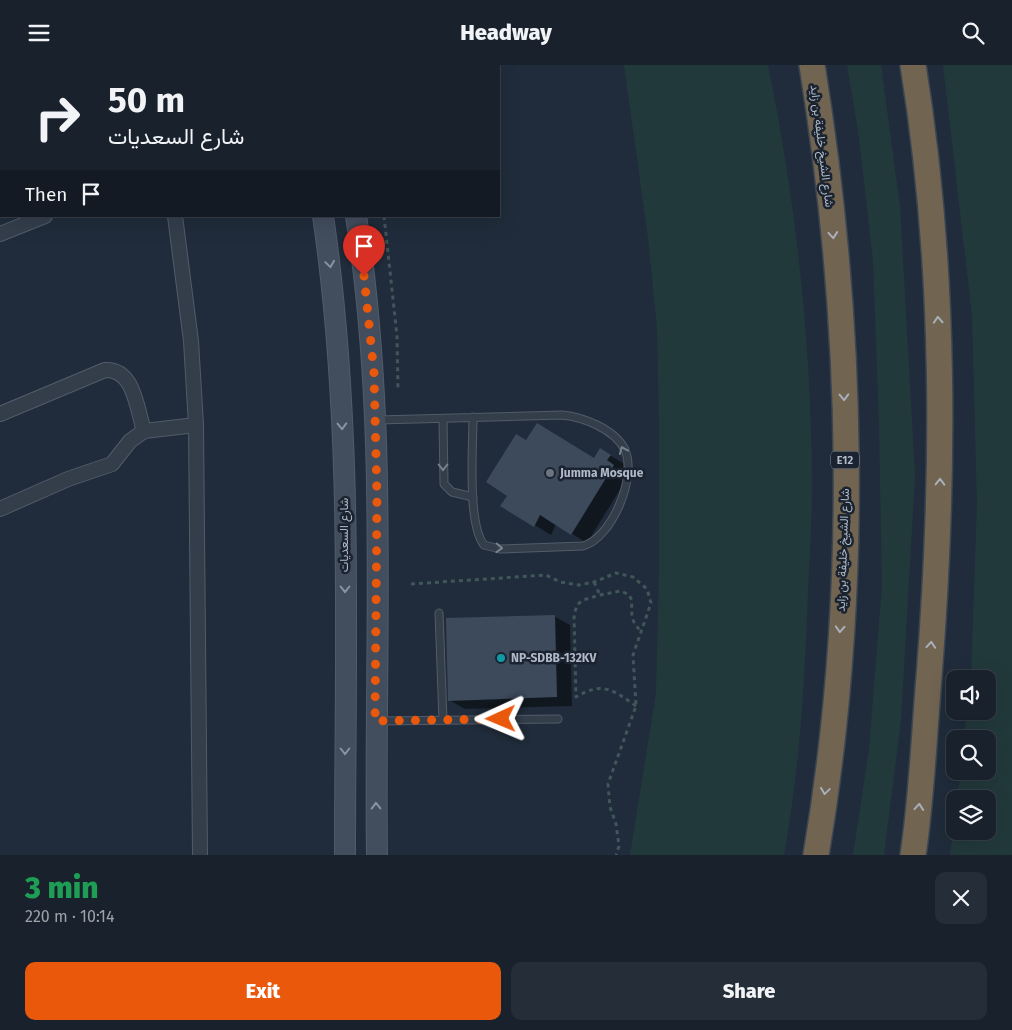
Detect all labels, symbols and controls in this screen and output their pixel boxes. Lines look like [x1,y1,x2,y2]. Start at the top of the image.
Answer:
icon: menu [25,19,53,47]
text: Headway [460,19,552,46]
icon: search [959,19,987,47]
text: 50 m [108,79,185,121]
street label: شارع الشيخ خليفة بن زايد [806,84,836,208]
icon: right [25,85,90,150]
text: شارع السعديات [108,123,244,150]
icon: arrive [77,180,105,208]
text: Then [25,183,67,206]
pin [343,225,385,276]
one-way arrow [827,231,838,239]
icon: arrive [350,232,378,260]
one-way arrow [325,260,335,269]
one-way arrow [932,316,943,324]
one-way arrow [839,393,850,401]
one-way arrow [337,423,348,431]
one-way arrow [619,446,630,455]
road number: E12 [831,451,859,469]
one-way arrow [438,464,448,472]
place label: Jumma Mosque [559,466,644,480]
marker: Jumma Mosque [544,467,556,479]
one-way arrow [935,478,945,486]
street label: شارع الشيخ خليفة بن زايد [834,488,854,612]
street label: شارع السعديات [337,498,353,572]
one-way arrow [495,543,503,554]
one-way arrow [340,586,350,593]
one-way arrow [835,626,846,634]
one-way arrow [926,640,937,648]
place label: NP-SDBB-132KV [511,651,597,665]
marker: NP-SDBB-132KV [495,652,507,664]
map controls [946,670,996,840]
button: sound [946,670,996,720]
position arrow [474,692,526,744]
button: search [946,730,996,780]
one-way arrow [340,748,350,756]
one-way arrow [820,787,831,795]
button: layers [946,790,996,840]
one-way arrow [371,802,381,810]
one-way arrow [913,802,924,810]
text: 3 min [25,870,99,906]
button: close [935,872,987,924]
text: 220 m · 10:14 [25,907,115,926]
button: Exit [25,962,501,1020]
button: Share [511,962,987,1020]

